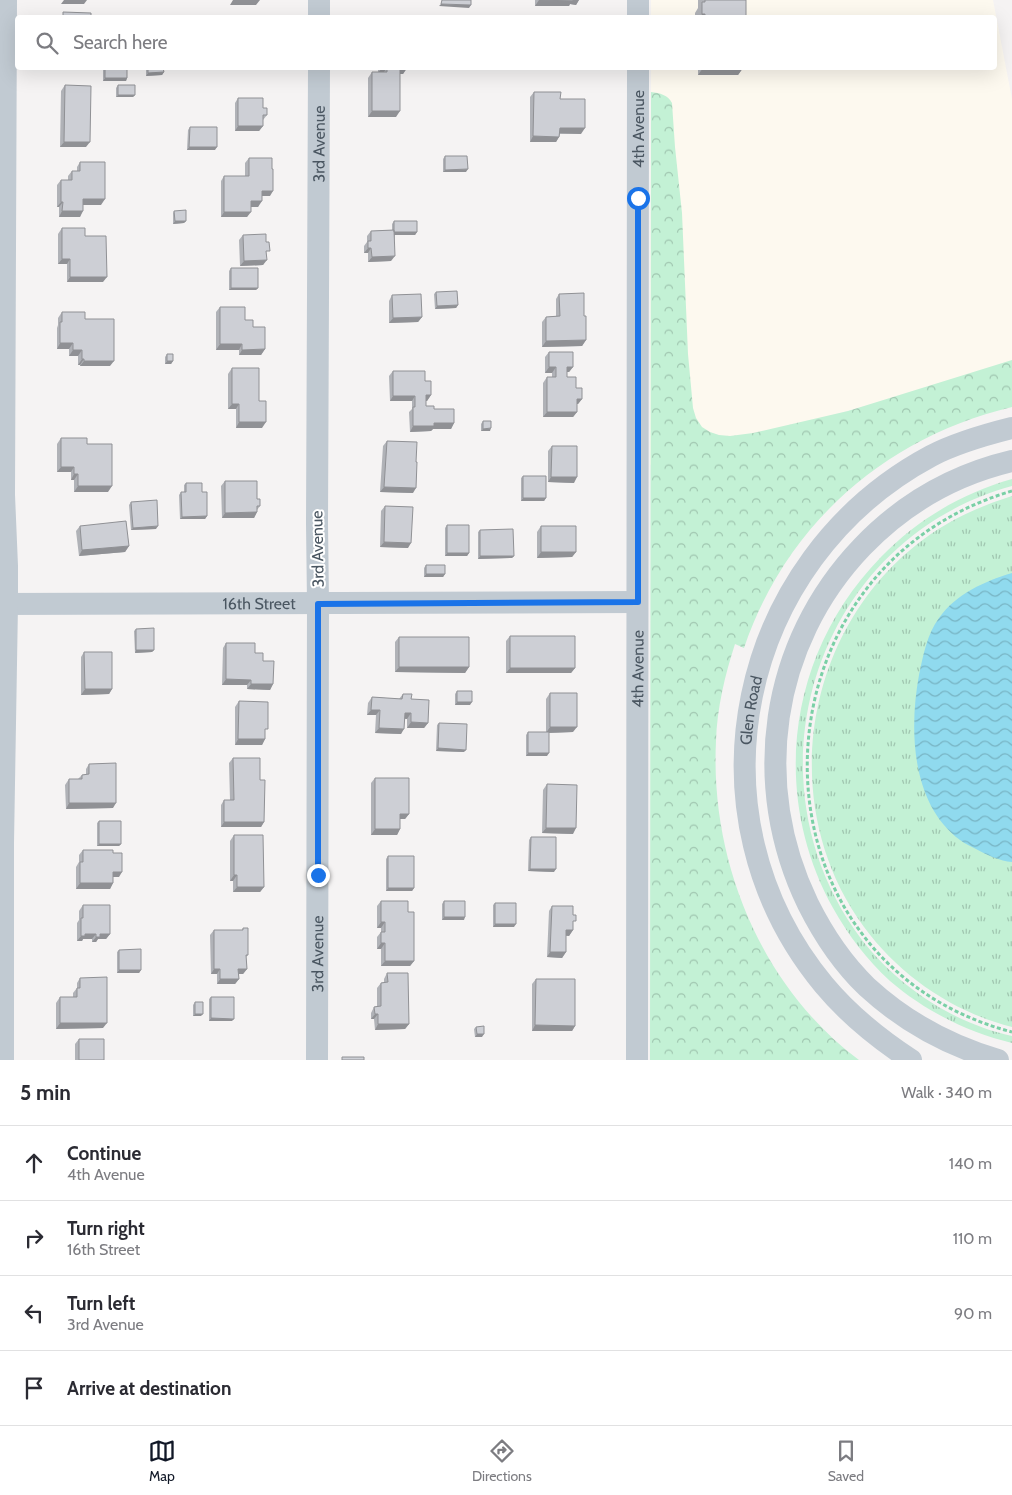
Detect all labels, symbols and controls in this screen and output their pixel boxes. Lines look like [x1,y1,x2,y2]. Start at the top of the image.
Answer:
search box [15,15,997,70]
icon: search [33,29,61,57]
text: Search here [73,31,167,54]
street label: 4th Avenue [629,90,648,168]
street label: 3rd Avenue [309,106,329,182]
route start [627,187,650,210]
street label: 3rd Avenue [307,510,328,588]
street label: 16th Street [222,594,296,613]
street label: 4th Avenue [628,630,647,708]
street label: Glen Road [736,674,766,746]
route end [307,864,330,887]
street label: 3rd Avenue [308,916,327,992]
text: 5 min [20,1080,71,1105]
text: Walk · 340 m [901,1083,992,1102]
text: Continue [67,1142,141,1165]
icon: ahead [20,1149,48,1177]
text: 140 m [949,1154,992,1173]
text: 4th Avenue [67,1165,145,1184]
text: Turn right [67,1217,145,1240]
icon: right [20,1224,48,1252]
text: 110 m [953,1229,992,1248]
text: 16th Street [67,1240,140,1259]
text: Turn left [67,1292,135,1315]
icon: left [20,1299,48,1327]
text: 90 m [954,1304,992,1323]
text: 3rd Avenue [67,1315,144,1334]
icon: arrive [20,1374,48,1402]
text: Arrive at destination [67,1377,231,1400]
tab: Map [148,1437,176,1485]
tab: Directions [472,1437,532,1485]
tab: Saved [828,1437,864,1485]

